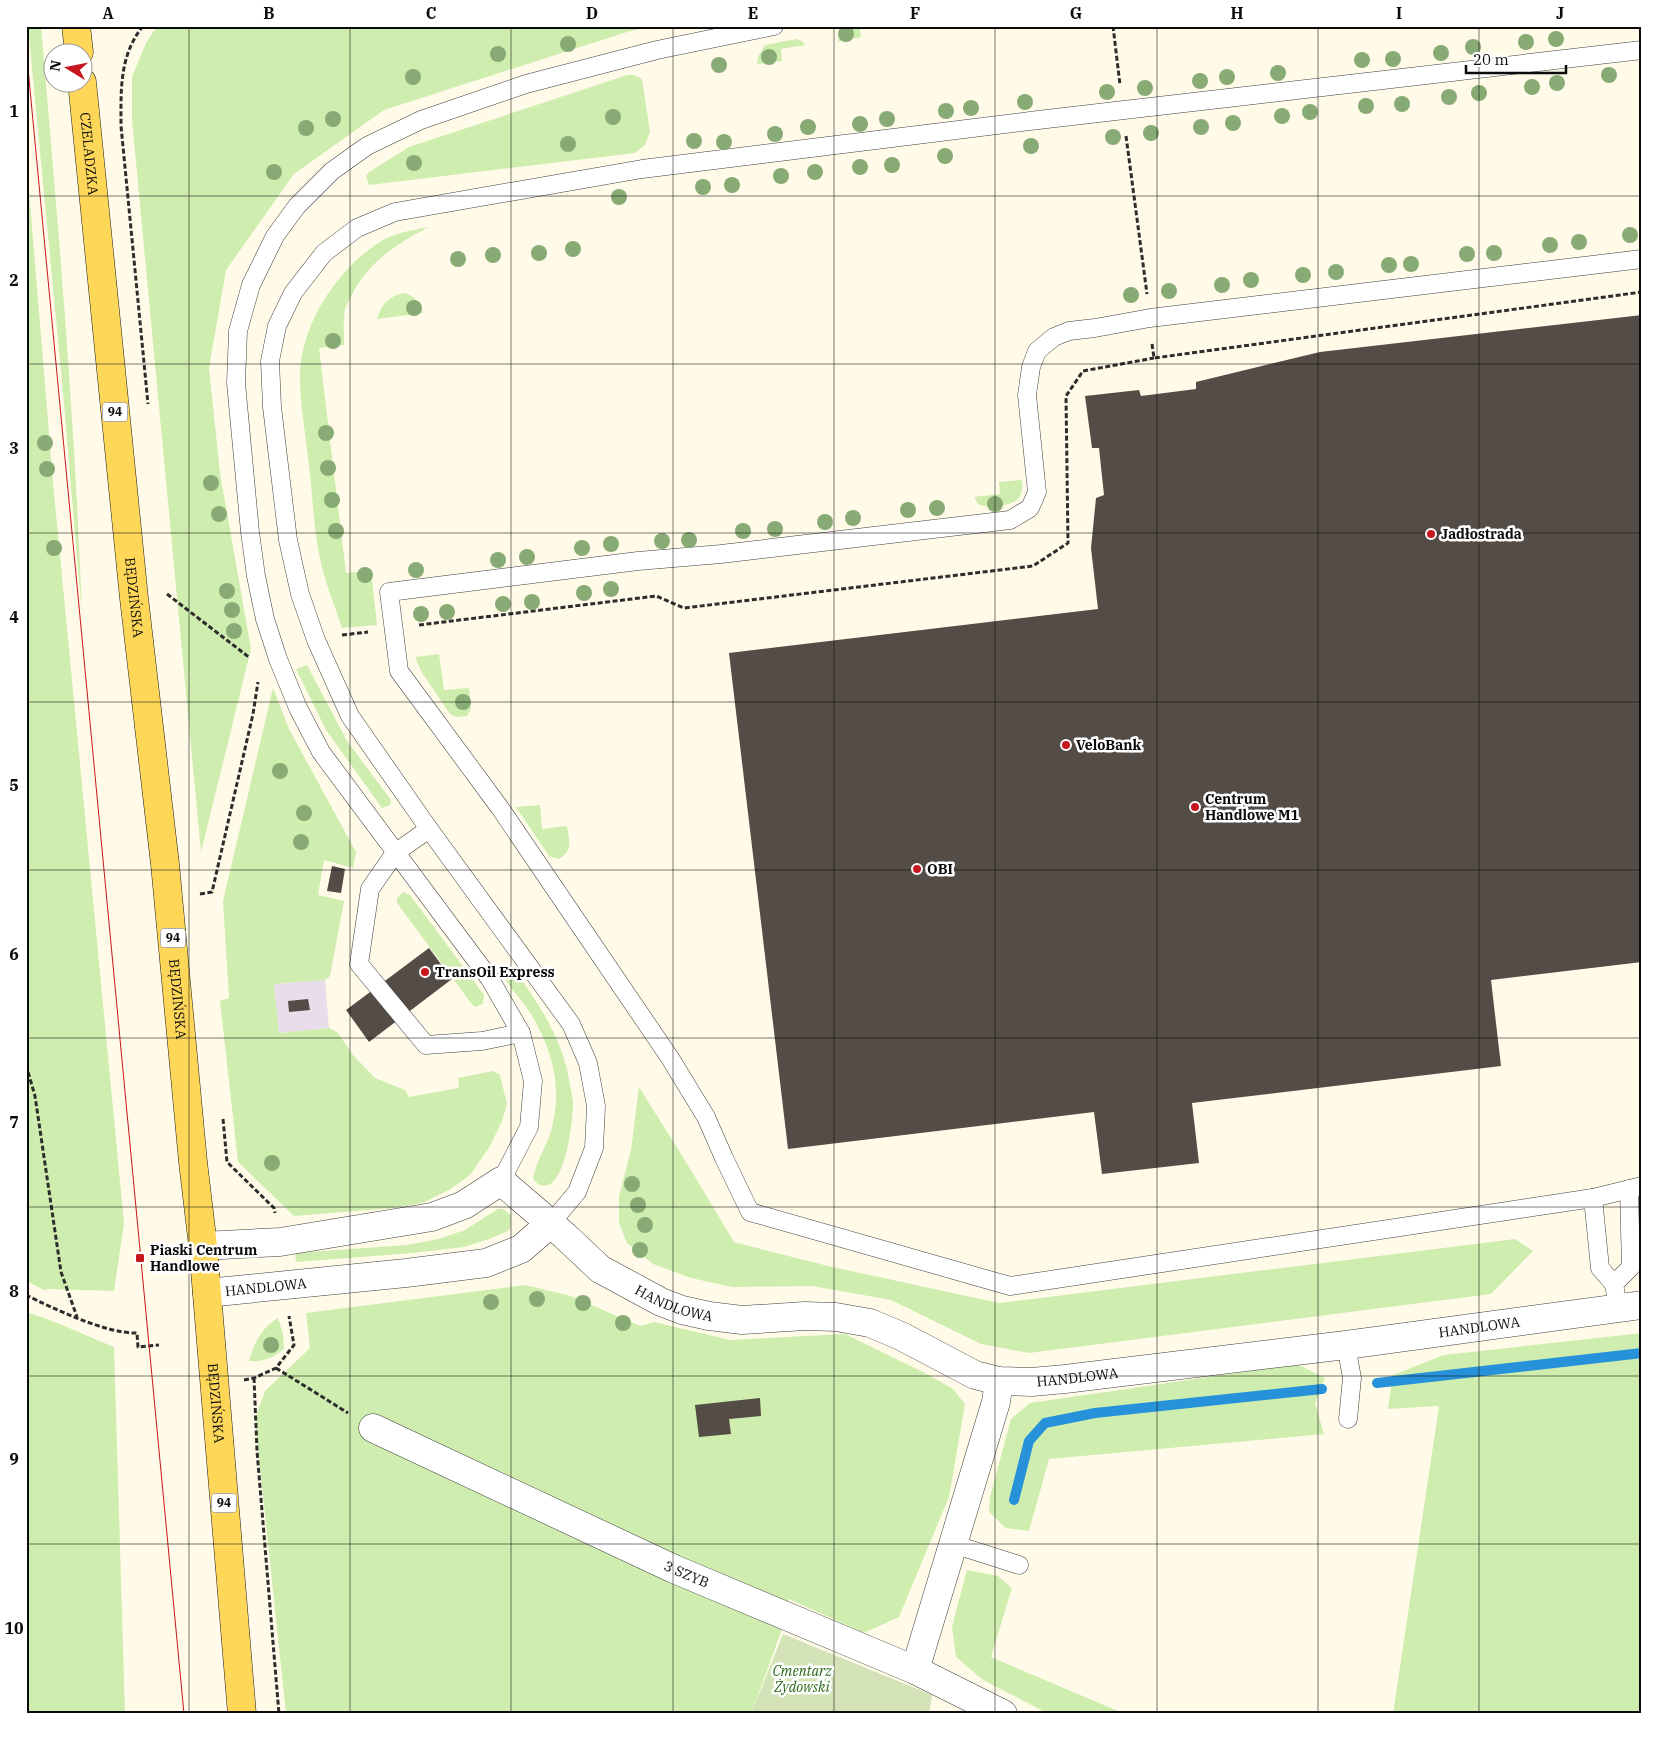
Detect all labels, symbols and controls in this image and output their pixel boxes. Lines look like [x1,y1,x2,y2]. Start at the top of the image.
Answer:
text: A [102,3,114,23]
text: B [263,3,275,23]
text: C [426,3,436,23]
text: D [586,3,598,23]
text: E [748,3,758,23]
text: F [910,3,920,23]
text: G [1070,3,1082,23]
text: H [1231,3,1244,23]
text: I [1396,3,1402,23]
text: J [1556,3,1564,23]
north arrow [42,42,92,92]
scale bar [1466,42,1566,74]
text: 20 m [1473,50,1509,69]
text: N [45,59,65,73]
text: 1 [9,101,19,121]
street label: CZELADZKA [76,111,102,196]
text: 2 [9,270,19,290]
road number: 94 [102,402,128,422]
text: 3 [9,438,19,458]
place label: Jadłostrada [1441,525,1522,543]
marker: Jadłostrada [1425,528,1437,540]
street label: BĘDZIŃSKA [121,556,148,639]
text: 4 [9,607,19,627]
place label: VeloBank [1076,736,1141,754]
marker: VeloBank [1060,739,1072,751]
text: 5 [9,775,19,795]
place label: Centrum Handlowe M1 [1205,790,1299,824]
marker: Centrum Handlowe M1 [1189,801,1201,813]
place label: OBI [927,860,953,878]
marker: OBI [911,863,923,875]
road number: 94 [160,928,186,948]
text: 6 [9,944,19,964]
street label: BĘDZIŃSKA [165,958,190,1040]
place label: TransOil Express [435,963,555,981]
marker: TransOil Express [419,966,431,978]
text: 7 [9,1112,19,1132]
place label: Piaski Centrum Handlowe [150,1241,258,1275]
marker: Piaski Centrum Handlowe [134,1252,146,1264]
street label: HANDLOWA [224,1274,308,1300]
text: 8 [9,1281,19,1301]
street label: HANDLOWA [632,1281,715,1326]
street label: HANDLOWA [1437,1313,1522,1341]
street label: BĘDZIŃSKA [204,1362,228,1444]
street label: HANDLOWA [1036,1364,1120,1391]
text: 9 [9,1449,19,1469]
road number: 94 [212,1494,236,1512]
street label: 3 SZYB [661,1557,712,1592]
text: 10 [4,1618,24,1638]
park label: Cmentarz Żydowski [772,1662,832,1696]

